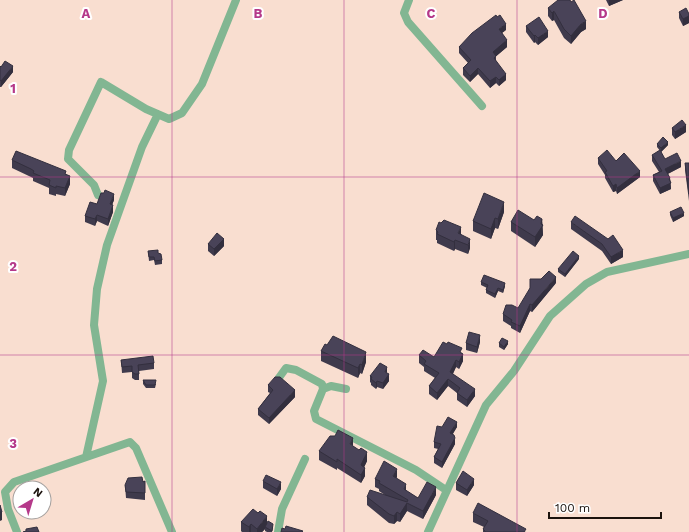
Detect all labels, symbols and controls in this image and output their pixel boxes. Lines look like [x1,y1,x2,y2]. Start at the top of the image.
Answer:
text: A [82,6,91,21]
text: B [254,6,263,21]
text: C [427,6,436,21]
text: D [598,6,608,21]
text: 1 [10,81,16,96]
text: 2 [9,259,17,274]
text: 3 [9,436,17,451]
north arrow [12,480,52,520]
text: N [31,485,45,500]
scale bar [549,494,661,520]
text: 100 m [555,501,590,515]

